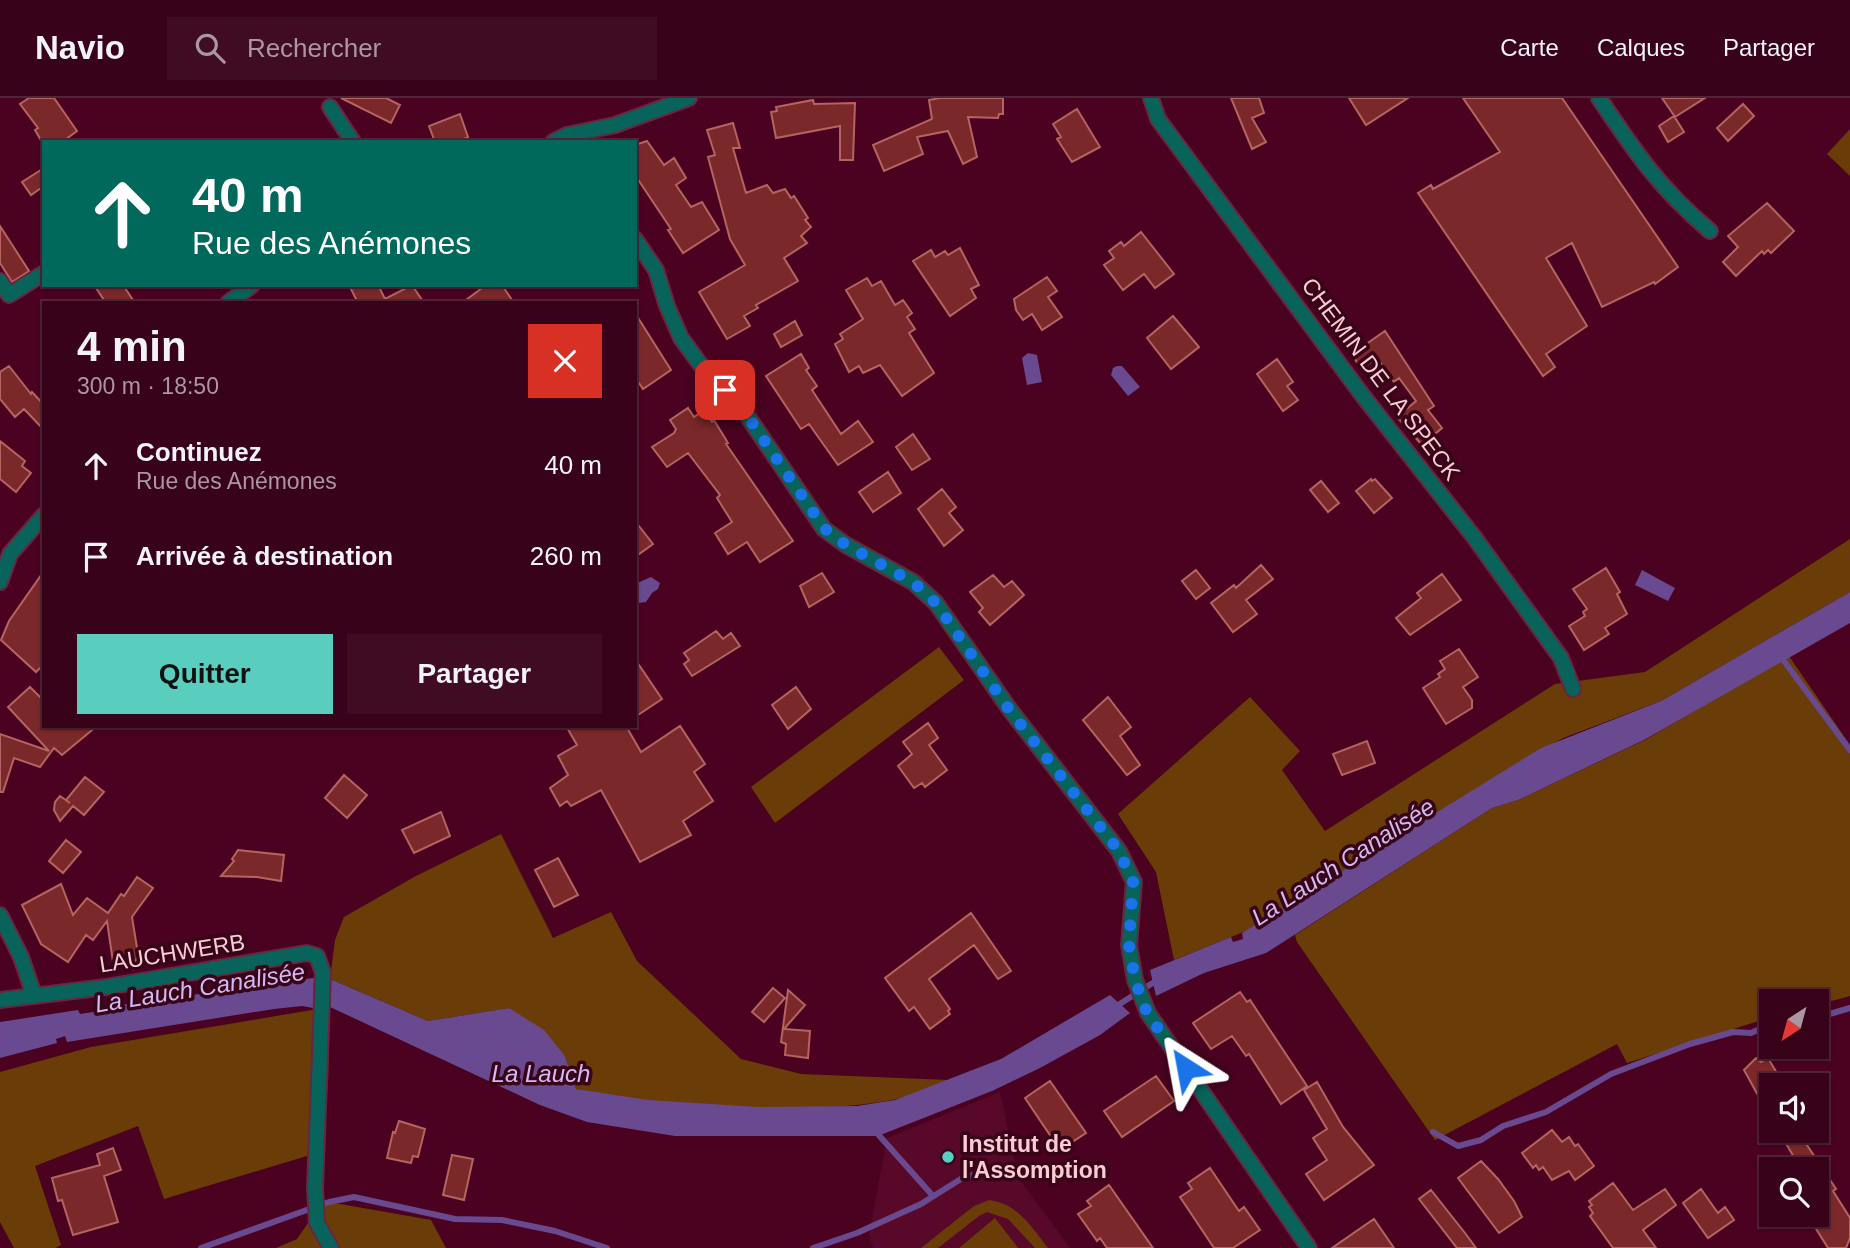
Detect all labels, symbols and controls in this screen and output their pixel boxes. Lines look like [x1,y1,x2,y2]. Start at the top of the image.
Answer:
search box [167,17,657,80]
text: Navio [35,29,125,66]
icon: search [191,29,229,67]
text: Rechercher [247,33,381,63]
text: Carte [1500,34,1559,61]
text: Calques [1597,34,1685,61]
text: Partager [1723,34,1815,61]
icon: ahead [77,168,168,259]
text: 40 m [192,168,304,222]
text: Rue des Anémones [192,225,471,261]
street label: CHEMIN DE LA SPECK [1296,273,1466,486]
text: 4 min [77,323,187,370]
button: close [528,324,602,398]
pin [695,360,755,420]
icon: arrive [706,371,744,409]
text: 300 m · 18:50 [77,373,219,399]
text: Continuez [136,437,262,467]
icon: ahead [77,447,115,485]
text: 40 m [544,450,602,480]
text: Rue des Anémones [136,468,337,494]
icon: arrive [77,538,115,576]
text: Arrivée à destination [136,541,393,571]
text: 260 m [530,541,602,571]
button: Quitter [77,634,333,714]
button: Partager [347,634,602,714]
water label: La Lauch Canalisée [1246,792,1439,931]
street label: LAUCHWERB [97,929,247,977]
water label: La Lauch Canalisée [93,958,307,1017]
north arrow [1759,989,1829,1059]
map controls [1759,989,1829,1227]
position arrow [1149,1031,1223,1105]
water label: La Lauch [492,1060,590,1087]
button: sound [1759,1073,1829,1143]
place label: Institut de l'Assomption [962,1131,1107,1183]
marker: Institut de l'Assomption [940,1149,956,1165]
button: search [1759,1157,1829,1227]

